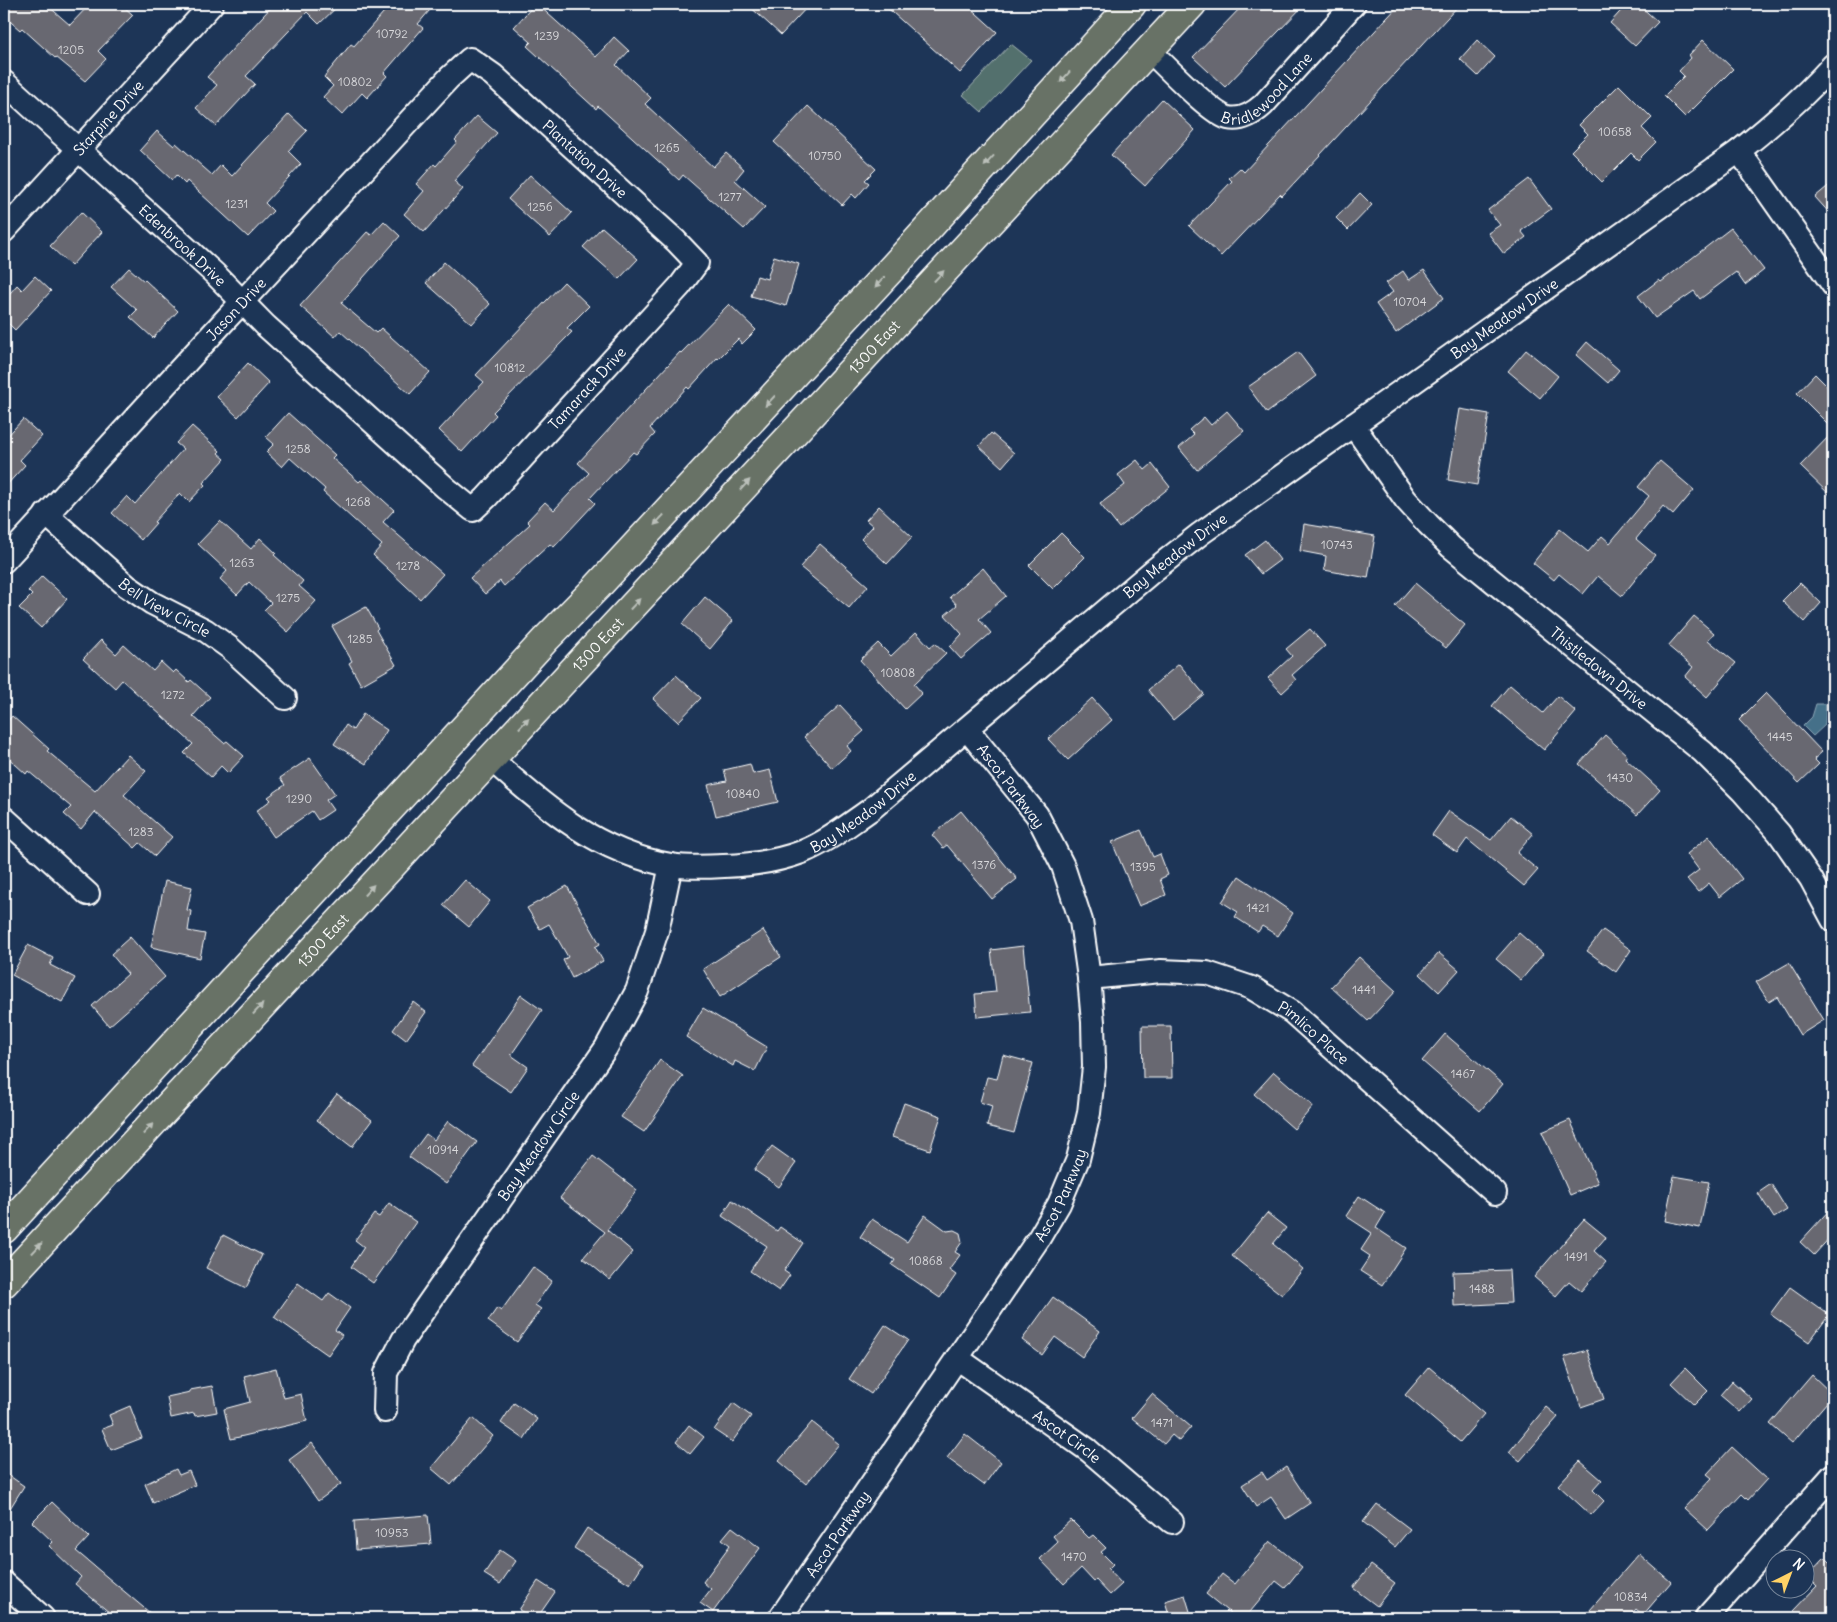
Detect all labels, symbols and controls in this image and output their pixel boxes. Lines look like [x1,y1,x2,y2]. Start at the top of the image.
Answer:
house number: 10792 [376,26,408,41]
house number: 1239 [534,28,560,43]
house number: 1205 [58,42,84,57]
street label: Bridlewood Lane [1218,48,1316,128]
one-way arrow [1059,71,1071,83]
house number: 10802 [338,74,372,89]
street label: Starpine Drive [69,76,147,159]
street label: Plantation Drive [539,116,631,202]
house number: 10658 [1598,124,1632,139]
house number: 1265 [654,140,680,155]
house number: 10750 [808,148,842,163]
one-way arrow [983,155,995,167]
house number: 1277 [718,189,742,204]
house number: 1231 [226,196,248,211]
house number: 1256 [527,199,553,214]
street label: Edenbrook Drive [135,200,231,290]
one-way arrow [933,271,945,283]
street label: Bay Meadow Drive [1447,273,1561,363]
street label: Jason Drive [202,274,270,344]
one-way arrow [874,275,886,287]
house number: 10704 [1393,294,1427,309]
street label: 1300 East [844,316,903,378]
street label: Tamarack Drive [544,342,630,433]
house number: 10812 [495,360,526,375]
one-way arrow [764,394,776,406]
house number: 1258 [285,441,311,456]
one-way arrow [739,480,751,492]
house number: 1268 [345,494,371,509]
street label: Bay Meadow Drive [1119,509,1230,602]
one-way arrow [653,514,665,526]
house number: 10743 [1321,537,1353,552]
house number: 1263 [229,555,255,570]
house number: 1278 [396,558,420,573]
street label: Bell View Circle [115,574,215,641]
house number: 1275 [276,590,300,605]
one-way arrow [629,598,640,611]
street label: 1300 East [568,613,627,675]
street label: Thistledown Drive [1547,622,1652,713]
house number: 1285 [347,631,373,646]
house number: 10808 [881,665,915,680]
house number: 1272 [161,687,185,702]
one-way arrow [518,718,530,730]
house number: 1445 [1767,729,1793,744]
street label: Ascot Parkway [973,740,1049,832]
street label: Bay Meadow Drive [807,766,920,857]
house number: 1430 [1607,770,1633,785]
house number: 10840 [726,786,760,801]
house number: 1290 [286,791,312,806]
house number: 1283 [128,824,154,839]
house number: 1376 [972,857,996,872]
house number: 1395 [1130,859,1156,874]
one-way arrow [363,885,375,897]
house number: 1421 [1246,900,1270,915]
street label: 1300 East [293,909,352,971]
house number: 1441 [1352,982,1376,997]
street label: Pimlico Place [1275,996,1353,1068]
one-way arrow [252,1004,264,1016]
house number: 1467 [1451,1066,1475,1081]
street label: Bay Meadow Circle [493,1087,583,1204]
one-way arrow [142,1122,153,1135]
house number: 10914 [427,1142,459,1157]
street label: Ascot Parkway [1030,1147,1090,1245]
one-way arrow [31,1242,43,1254]
house number: 1491 [1564,1249,1588,1264]
house number: 10868 [909,1253,943,1268]
house number: 1488 [1469,1281,1495,1296]
street label: Ascot Circle [1030,1405,1105,1467]
house number: 1471 [1151,1415,1173,1430]
street label: Ascot Parkway [801,1487,874,1581]
house number: 10953 [375,1525,409,1540]
house number: 1470 [1061,1549,1087,1564]
north arrow [1764,1550,1814,1600]
text: N [1789,1554,1808,1574]
house number: 10834 [1614,1589,1648,1604]

